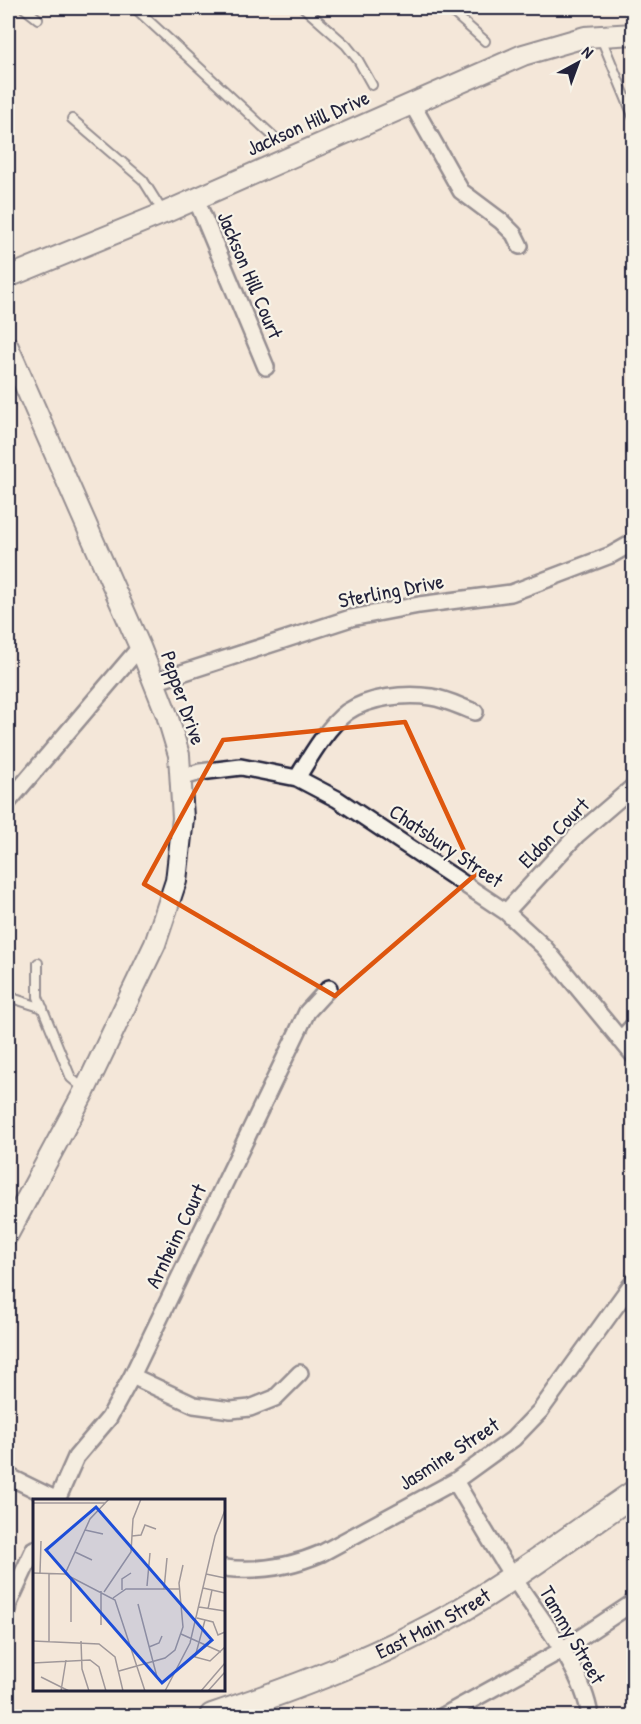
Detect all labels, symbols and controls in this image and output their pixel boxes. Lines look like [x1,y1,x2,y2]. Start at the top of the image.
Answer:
north arrow [548,33,608,93]
text: N [577,41,599,63]
street label: Jackson Hill Drive [242,83,374,163]
street label: Jackson Hill Court [211,207,291,344]
street label: Sterling Drive [336,566,446,615]
street label: Pepper Drive [154,647,213,749]
street label: Eldon Court [512,790,596,875]
street label: Chatsbury Street [384,797,510,895]
street label: Arnheim Court [138,1178,214,1293]
street label: Jasmine Street [393,1410,505,1497]
inset map [33,1499,225,1691]
street label: East Main Street [371,1580,497,1666]
street label: Tammy Street [533,1580,613,1690]

